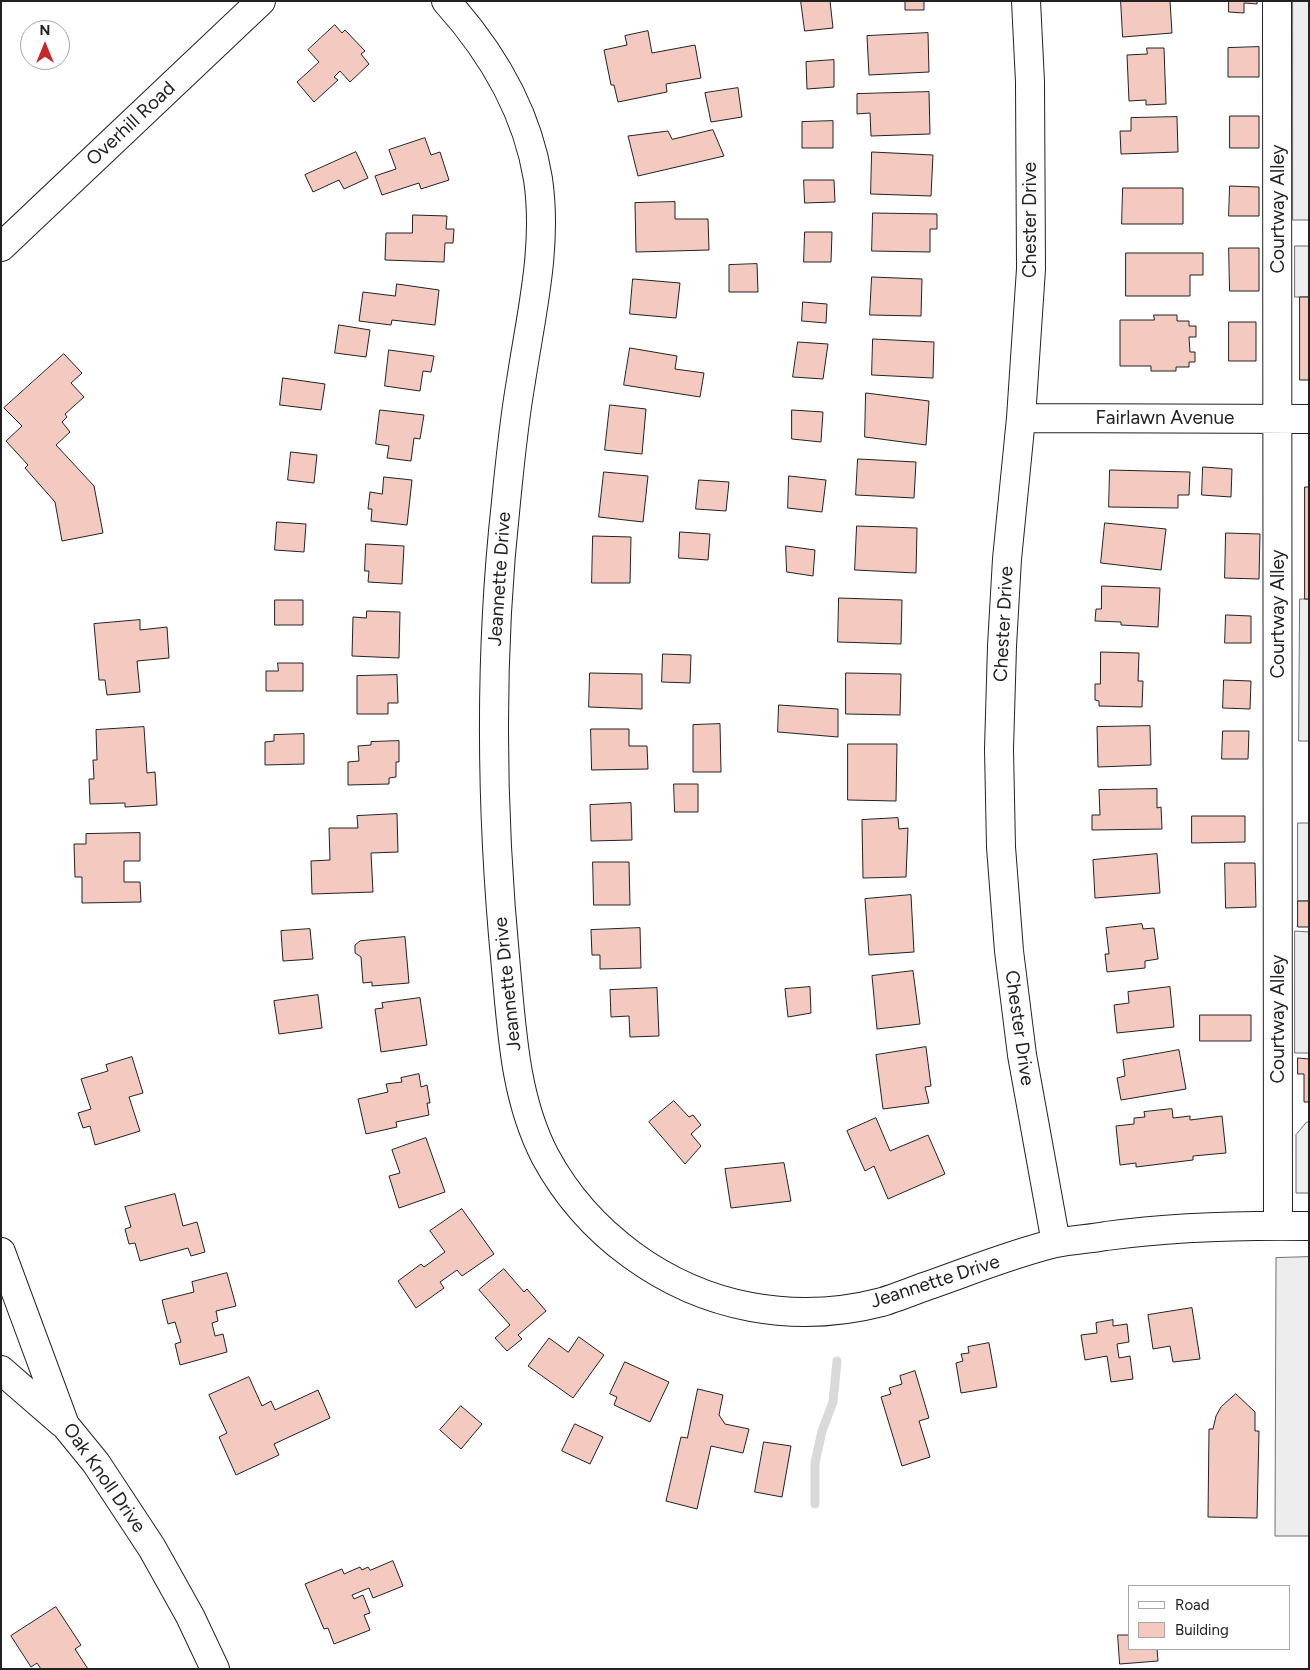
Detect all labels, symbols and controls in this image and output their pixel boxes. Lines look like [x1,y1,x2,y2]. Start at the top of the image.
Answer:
north arrow [20,20,70,70]
text: N [40,22,50,39]
street label: Overhill Road [82,77,180,171]
street label: Courtway Alley [1267,144,1289,274]
street label: Chester Drive [1019,162,1041,278]
street label: Fairlawn Avenue [1096,407,1234,429]
street label: Jeannette Drive [484,511,516,647]
street label: Courtway Alley [1267,549,1289,679]
street label: Chester Drive [990,565,1018,683]
street label: Jeannette Drive [490,916,526,1052]
street label: Courtway Alley [1267,954,1289,1084]
street label: Chester Drive [1000,969,1038,1087]
street label: Jeannette Drive [867,1250,1003,1314]
street label: Oak Knoll Drive [58,1419,150,1537]
legend [1128,1585,1290,1650]
text: Road [1175,1596,1210,1614]
text: Building [1175,1621,1229,1639]

